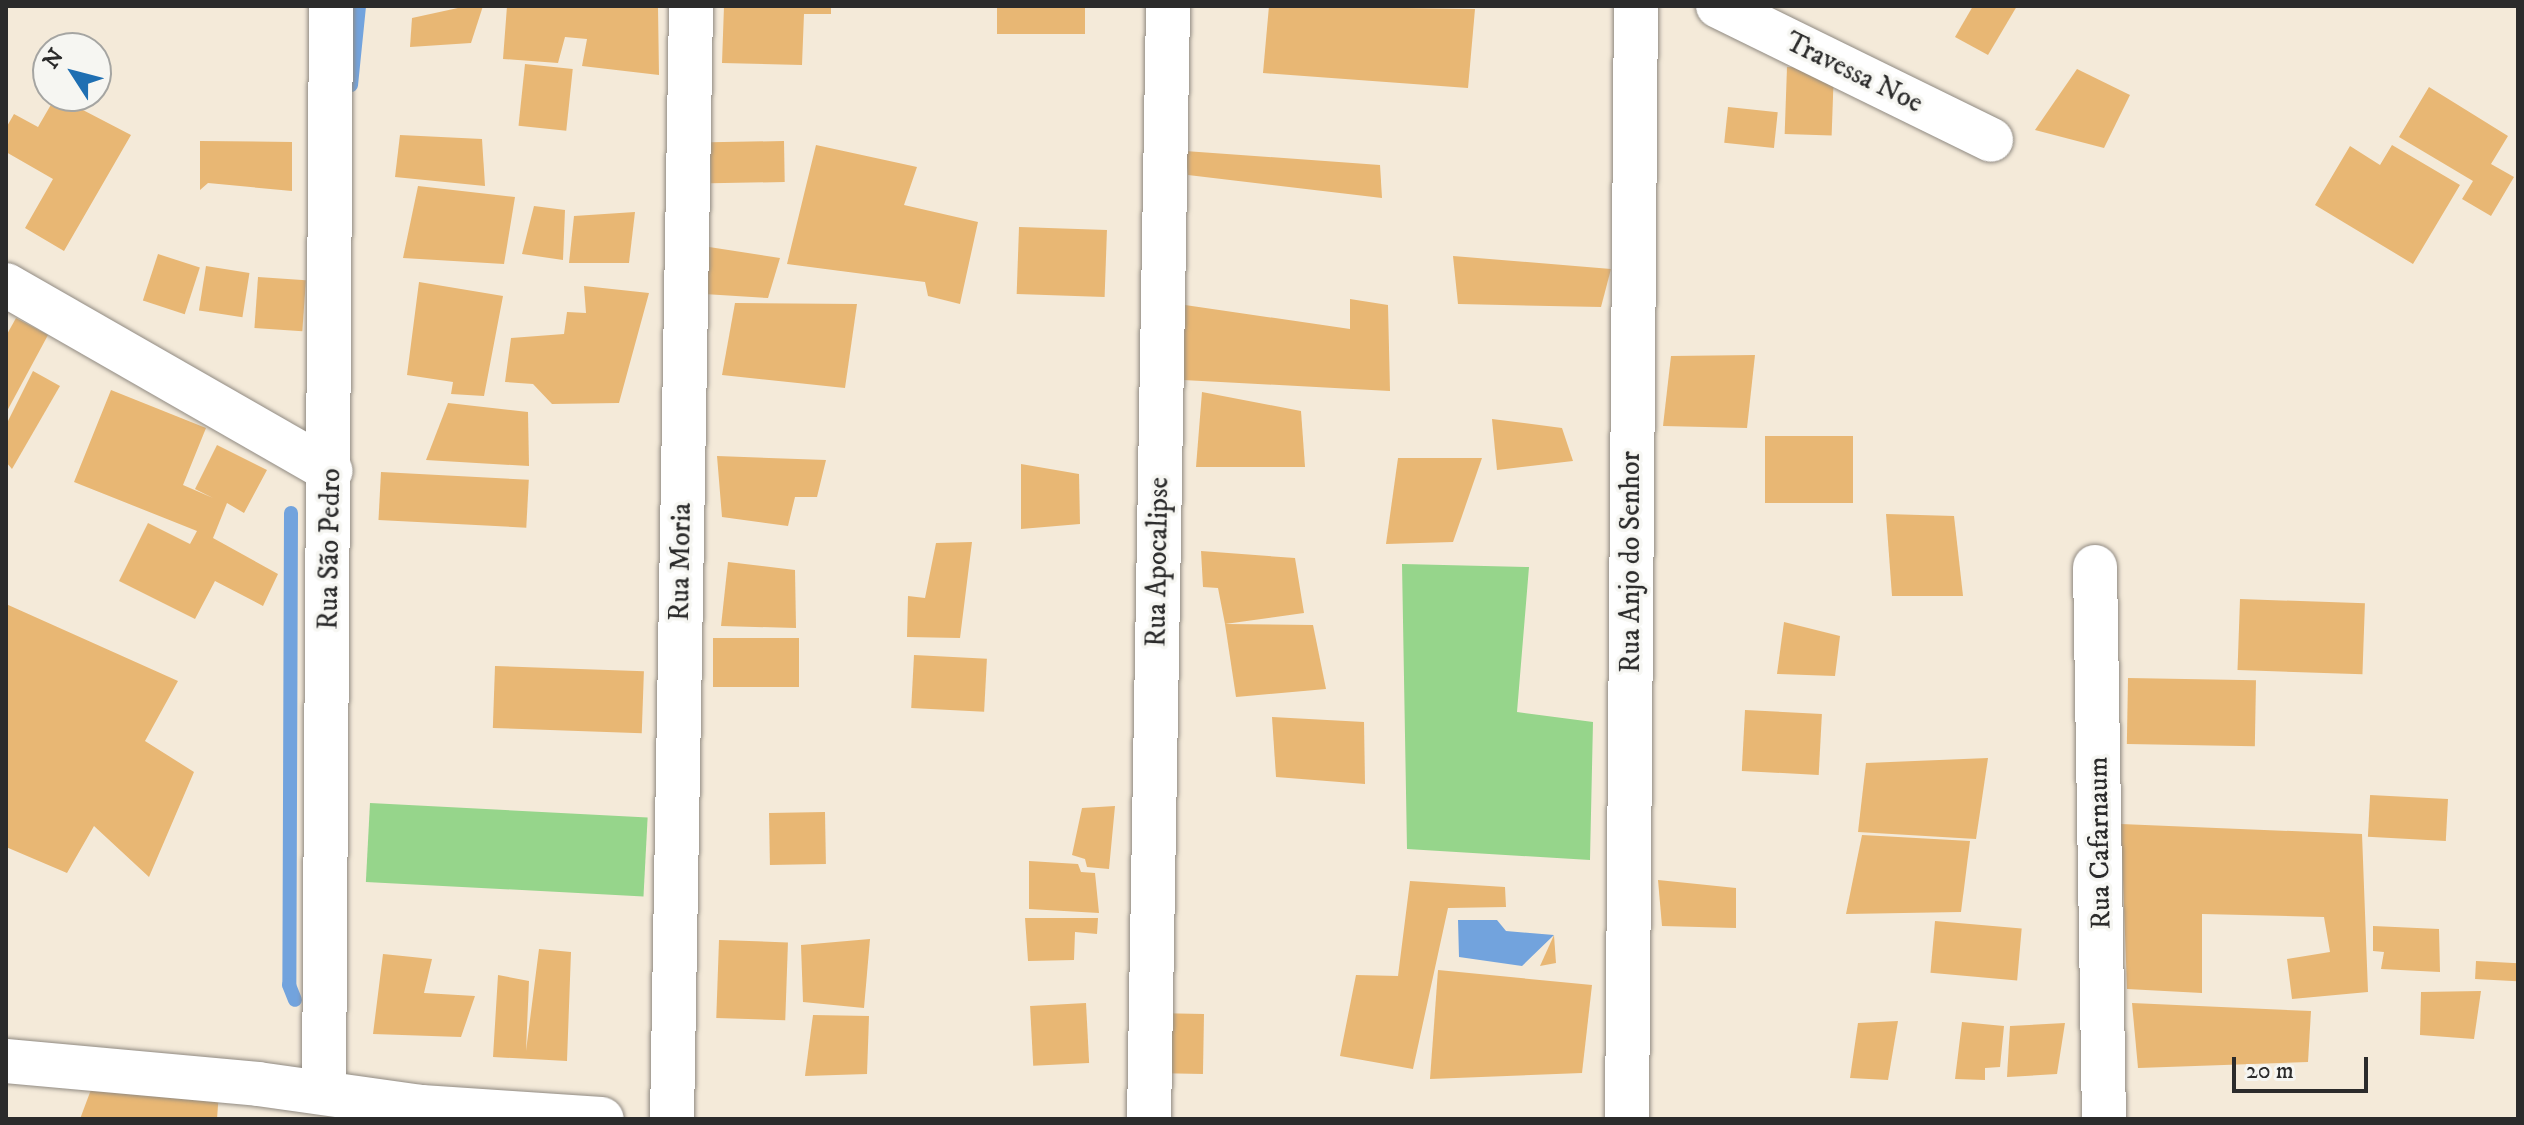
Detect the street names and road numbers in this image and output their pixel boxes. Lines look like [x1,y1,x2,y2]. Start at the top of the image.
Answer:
street label: Travessa Noe [1780,25,1928,121]
street label: Rua Anjo do Senhor [1614,451,1648,673]
street label: Rua São Pedro [312,468,348,630]
street label: Rua Apocalipse [1140,477,1176,647]
street label: Rua Moria [663,503,699,621]
street label: Rua Cafarnaum [2082,756,2118,930]

